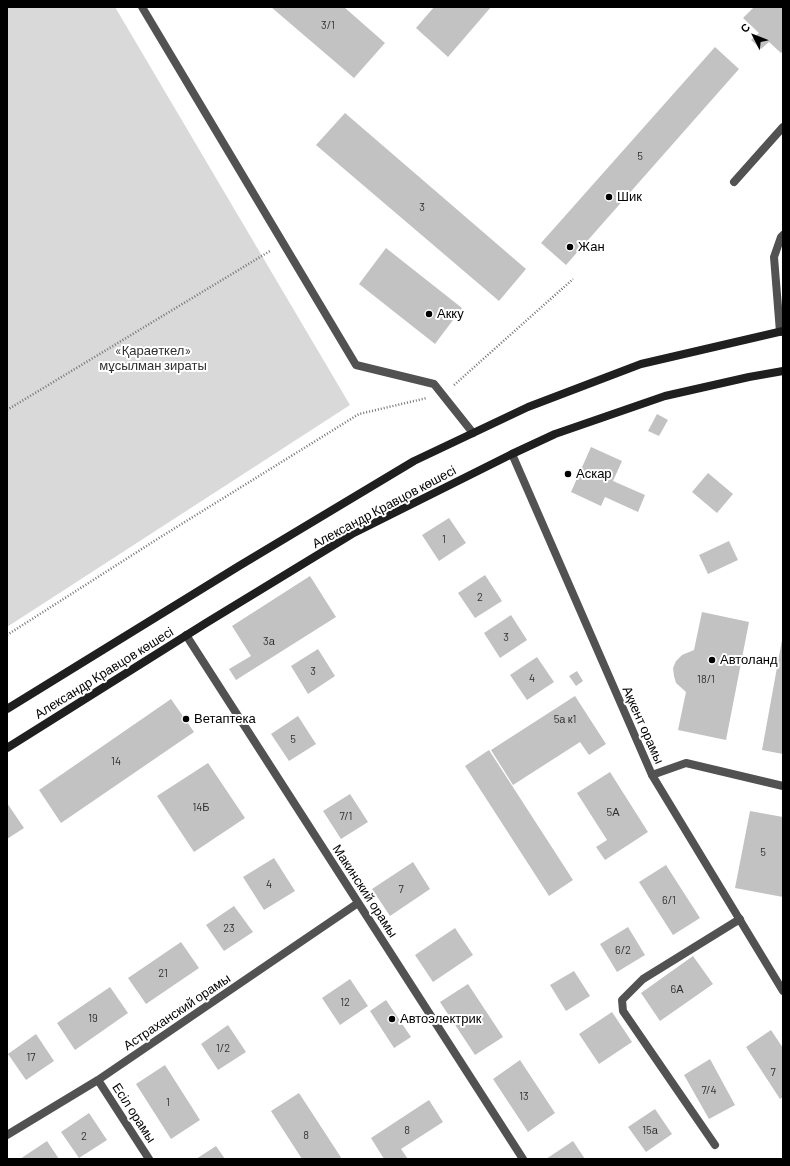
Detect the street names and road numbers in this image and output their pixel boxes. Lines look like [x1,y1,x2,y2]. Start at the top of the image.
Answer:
street label: Александр Кравцов көшесі [309,462,459,552]
street label: Александр Кравцов көшесі [32,624,176,722]
street label: Ақкент орамы [619,684,667,766]
street label: Макинский орамы [329,842,401,940]
street label: Астраханский орамы [121,970,233,1054]
street label: Есіл орамы [109,1080,159,1146]

